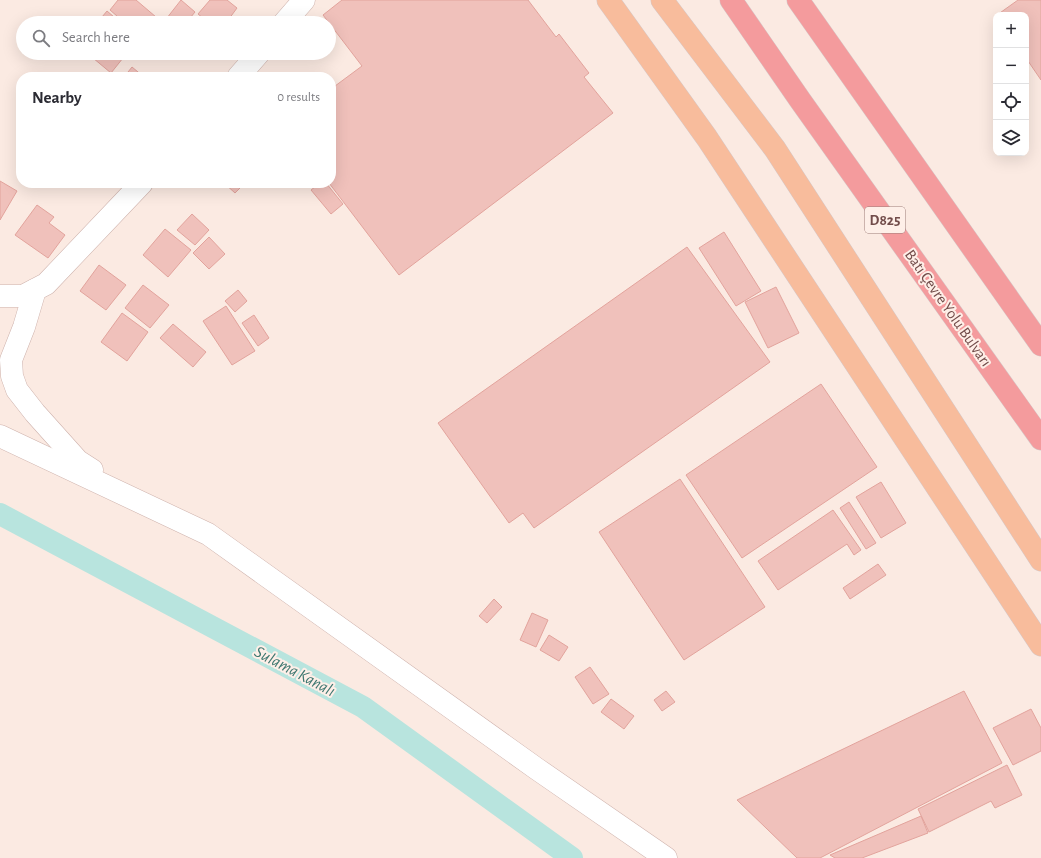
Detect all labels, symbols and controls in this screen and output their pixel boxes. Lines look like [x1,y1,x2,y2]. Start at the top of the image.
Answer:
map controls [993,12,1029,156]
button: + [993,12,1029,48]
search box [16,16,336,60]
icon: search [30,27,52,49]
text: Search here [62,30,130,45]
button: − [993,48,1029,84]
button: locate [993,84,1029,120]
text: Nearby [32,89,82,106]
text: 0 results [277,91,320,104]
button: layers [993,120,1029,156]
road number: D825 [865,207,905,233]
street label: Batı Çevre Yolu Bulvarı [902,247,994,369]
water label: Sulama Kanalı [252,643,338,699]

